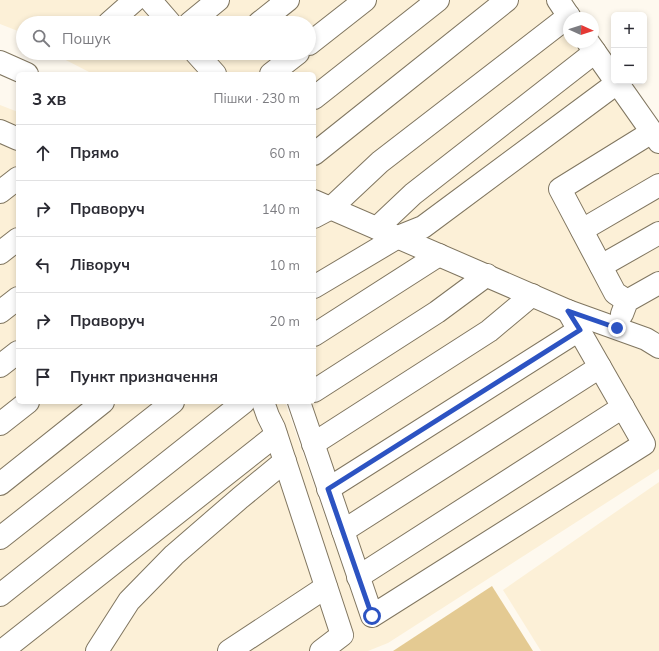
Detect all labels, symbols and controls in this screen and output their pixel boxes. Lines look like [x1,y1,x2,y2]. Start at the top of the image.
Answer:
north arrow [563,12,599,48]
map controls [611,12,647,84]
button: + [611,12,647,48]
search box [16,16,316,60]
icon: search [30,27,52,49]
text: Пошук [62,29,111,48]
button: − [611,48,647,84]
text: 3 хв [32,88,66,109]
text: Пішки · 230 m [213,90,300,106]
icon: ahead [32,142,54,164]
text: Прямо [70,143,119,162]
text: 60 m [270,145,300,161]
icon: right [32,198,54,220]
text: Праворуч [70,199,145,218]
text: 140 m [262,201,300,217]
icon: left [32,254,54,276]
text: Ліворуч [70,255,130,274]
text: 10 m [270,257,300,273]
icon: right [32,310,54,332]
text: Праворуч [70,311,145,330]
text: 20 m [270,313,300,329]
route end [608,319,626,337]
icon: arrive [32,366,54,388]
text: Пункт призначення [70,367,218,386]
route start [363,607,381,625]

